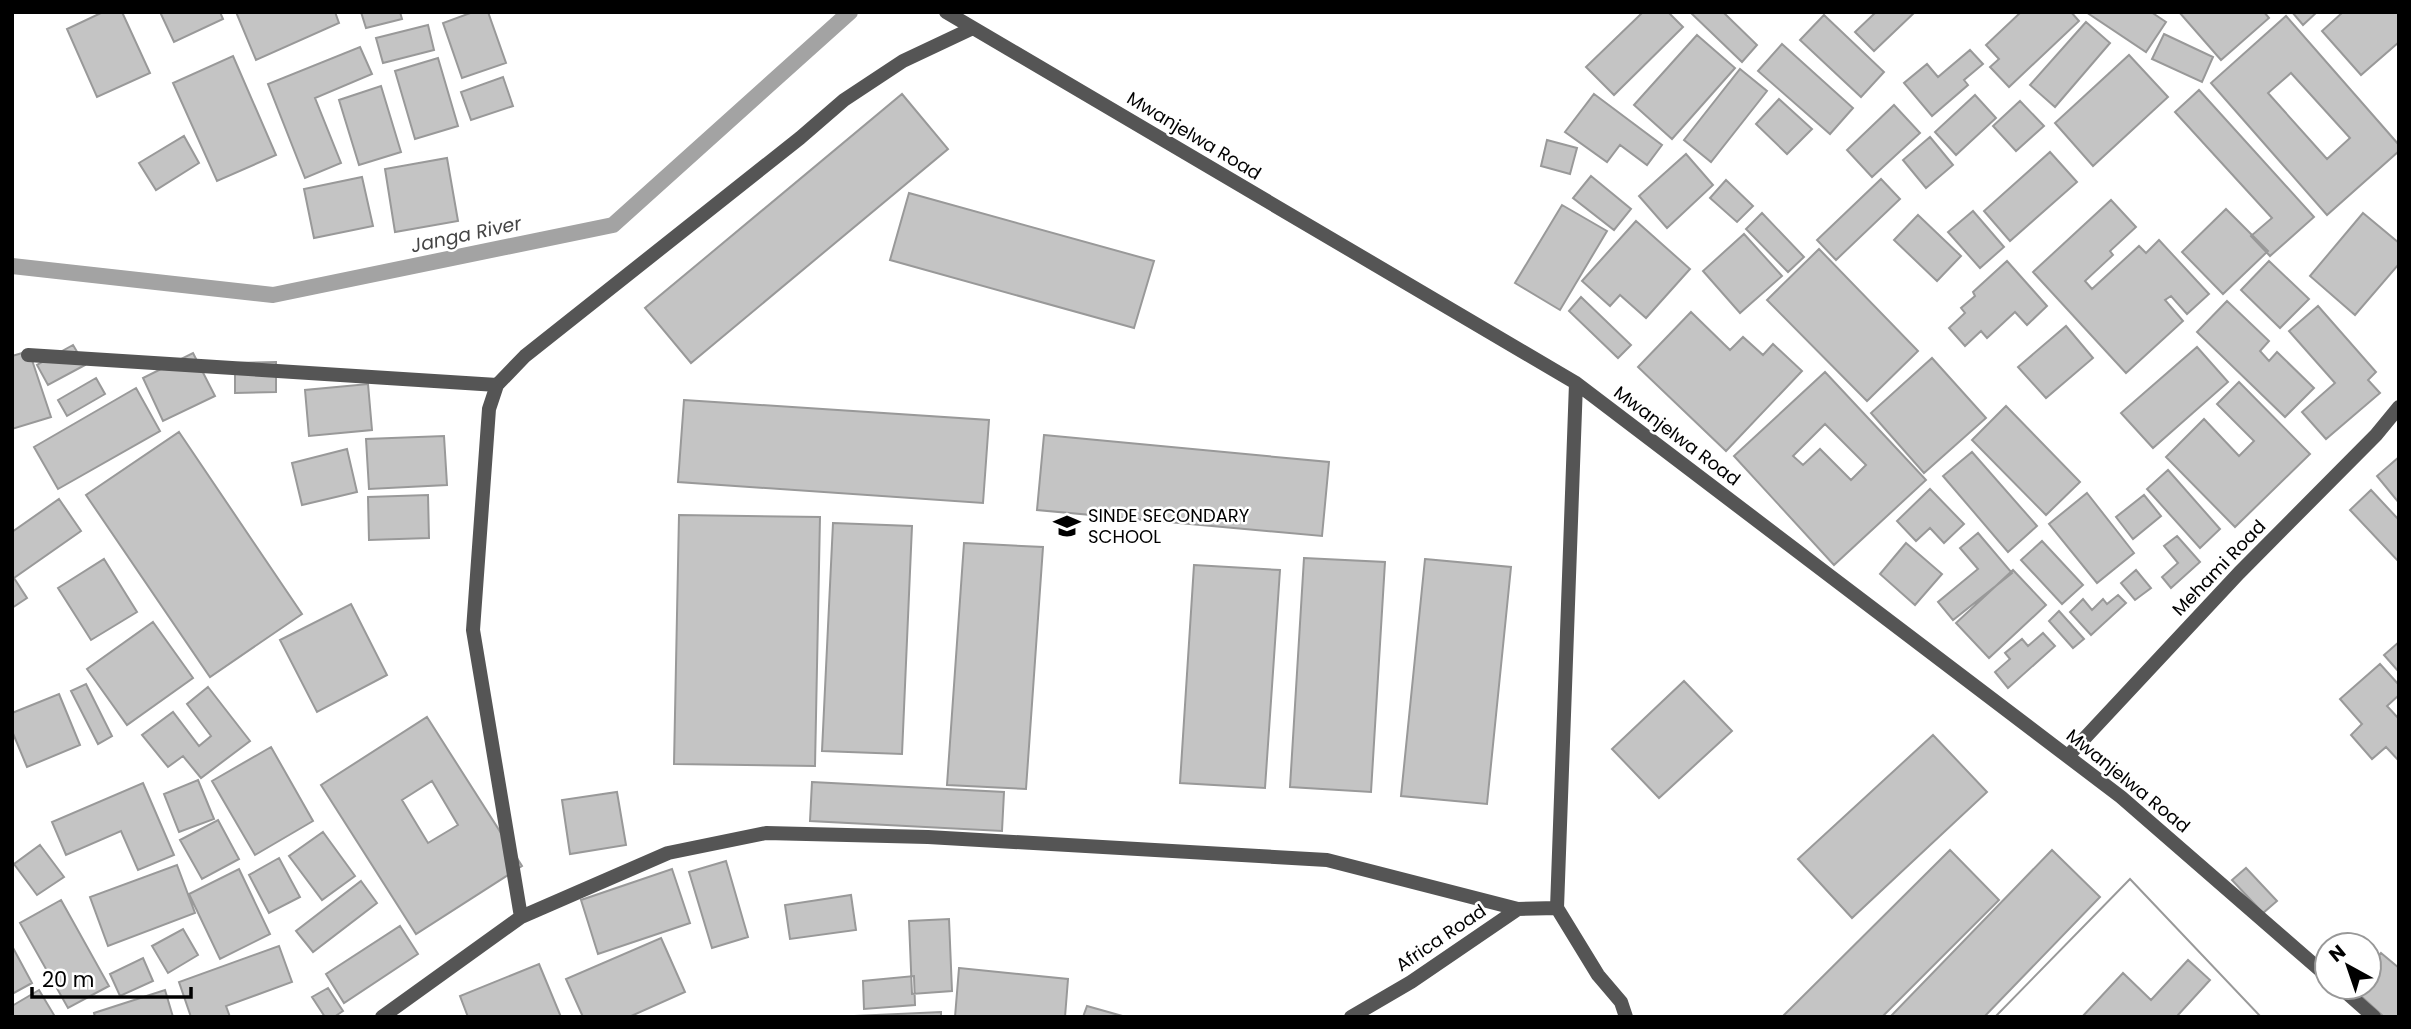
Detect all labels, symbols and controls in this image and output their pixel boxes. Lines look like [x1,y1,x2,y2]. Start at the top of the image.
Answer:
street label: Mwanjelwa Road [1122,86,1266,186]
water label: Janga River [408,209,525,259]
street label: Mwanjelwa Road [1609,380,1746,491]
place label: SINDE SECONDARY SCHOOL [1088,503,1250,549]
school or university icon: SINDE SECONDARY SCHOOL [1052,511,1082,541]
street label: Mehami Road [2166,514,2271,621]
street label: Mwanjelwa Road [2061,723,2195,838]
street label: Africa Road [1391,898,1491,977]
north arrow [2313,931,2383,1001]
text: N [2323,938,2352,968]
scale bar [32,956,191,1000]
text: 20 m [42,965,95,994]

